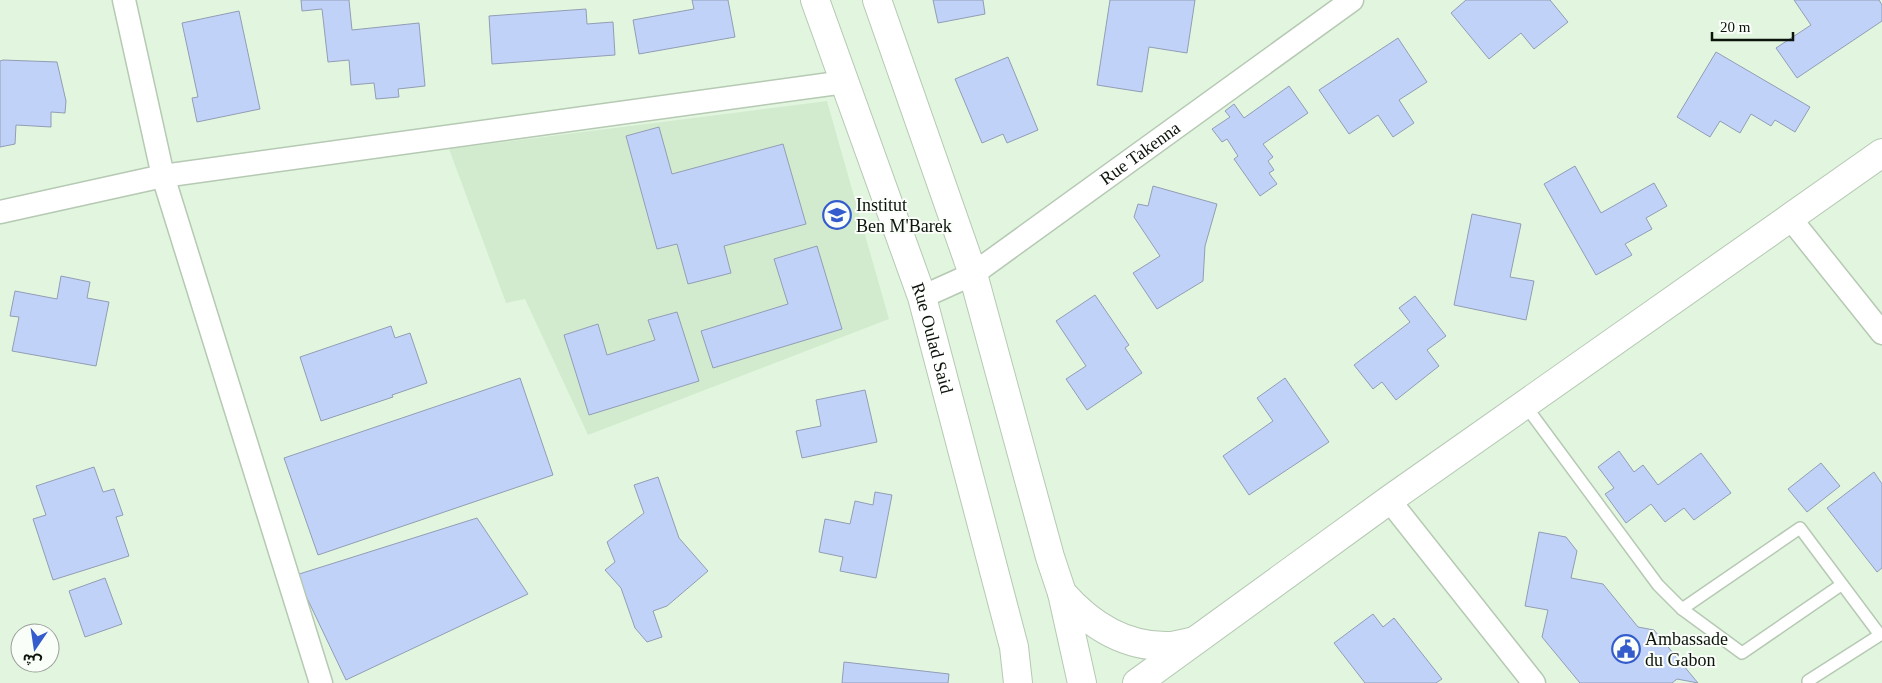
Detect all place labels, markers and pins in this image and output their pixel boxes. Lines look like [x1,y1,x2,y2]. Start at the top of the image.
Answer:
place label: Institut Ben M'Barek [856,195,952,236]
school or university icon: Institut Ben M'Barek [822,200,852,230]
place label: Ambassade du Gabon [1645,629,1728,670]
public building icon: Ambassade du Gabon [1611,634,1641,664]

